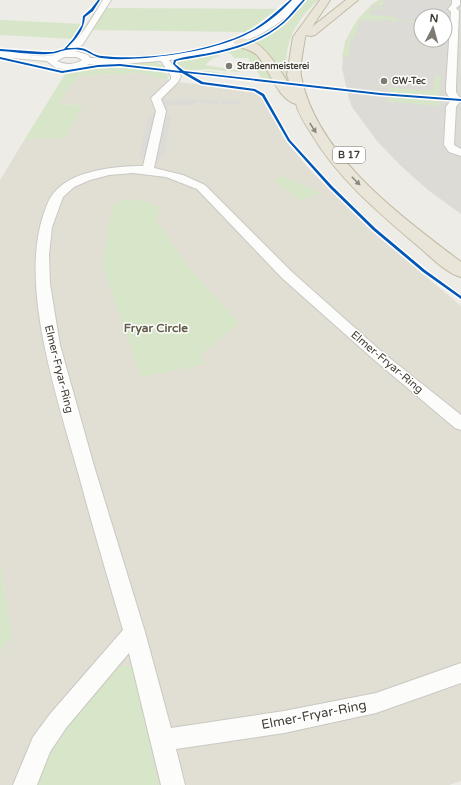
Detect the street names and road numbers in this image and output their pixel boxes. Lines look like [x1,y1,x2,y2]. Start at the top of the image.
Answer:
road number: B 17 [333,147,365,163]
street label: Elmer-Fryar-Ring [42,324,76,414]
street label: Elmer-Fryar-Ring [348,328,426,396]
street label: Elmer-Fryar-Ring [260,697,368,733]

